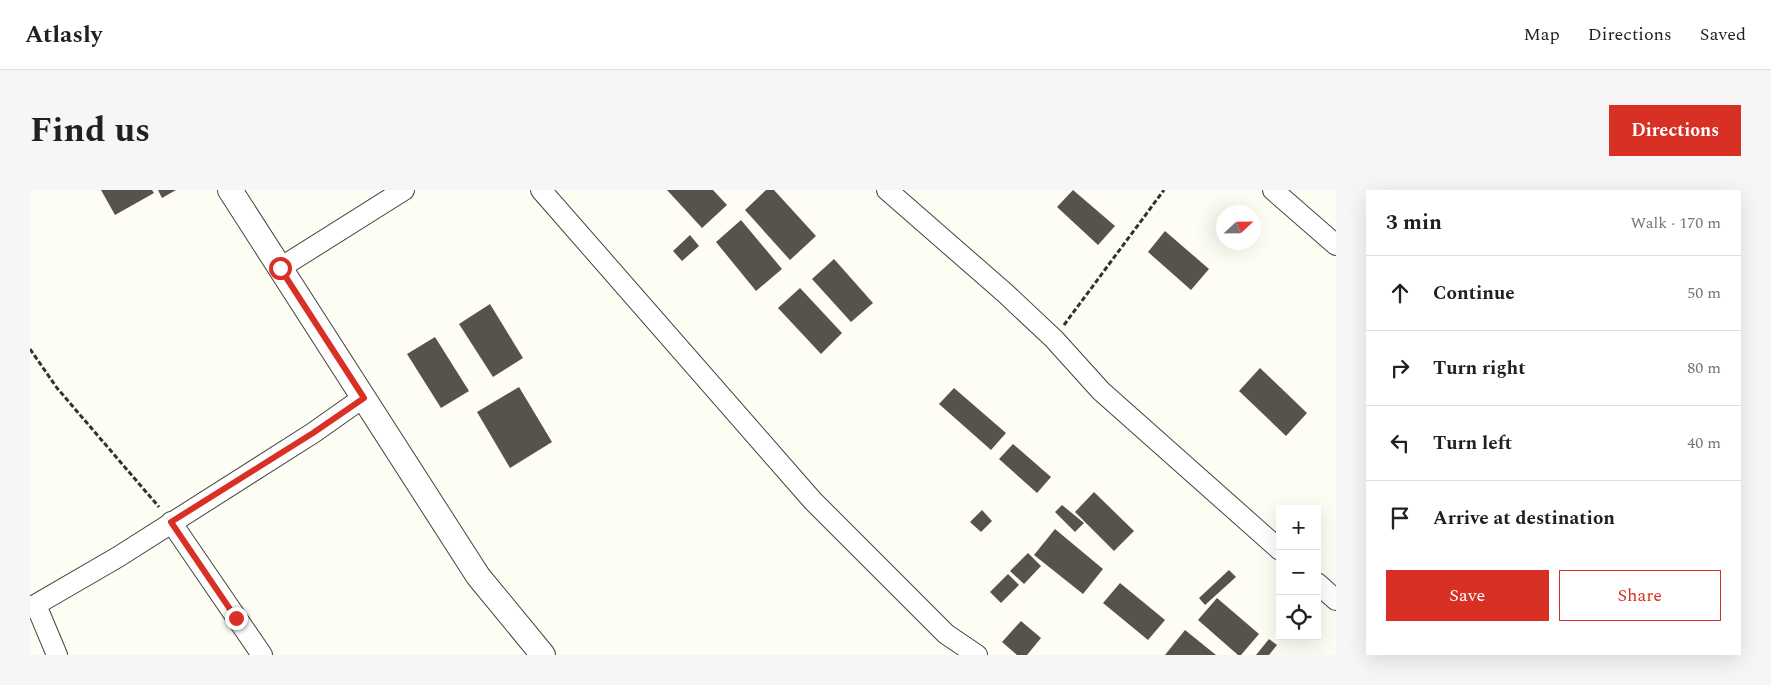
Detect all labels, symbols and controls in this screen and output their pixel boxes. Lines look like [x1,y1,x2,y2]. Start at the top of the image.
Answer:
text: Atlasly [25,17,102,53]
text: Map [1524,21,1560,48]
text: Directions [1588,21,1672,48]
text: Saved [1700,21,1746,48]
text: Find us [30,104,150,157]
button: Directions [1609,105,1741,156]
north arrow [1216,205,1261,250]
text: 3 min [1386,207,1442,239]
text: Walk · 170 m [1630,211,1721,235]
route start [269,257,292,280]
icon: ahead [1386,279,1414,307]
text: Continue [1433,279,1515,308]
text: 50 m [1687,281,1721,305]
icon: right [1386,354,1414,382]
text: Turn right [1433,354,1526,383]
text: 80 m [1687,356,1721,380]
icon: left [1386,429,1414,457]
text: Turn left [1433,429,1512,458]
text: 40 m [1687,431,1721,455]
icon: arrive [1386,504,1414,532]
text: Arrive at destination [1433,504,1615,533]
map controls [1276,505,1321,640]
button: + [1276,505,1321,550]
button: − [1276,550,1321,595]
button: Save [1386,570,1549,621]
button: Share [1559,570,1721,621]
button: locate [1276,595,1321,640]
route end [225,607,248,630]

